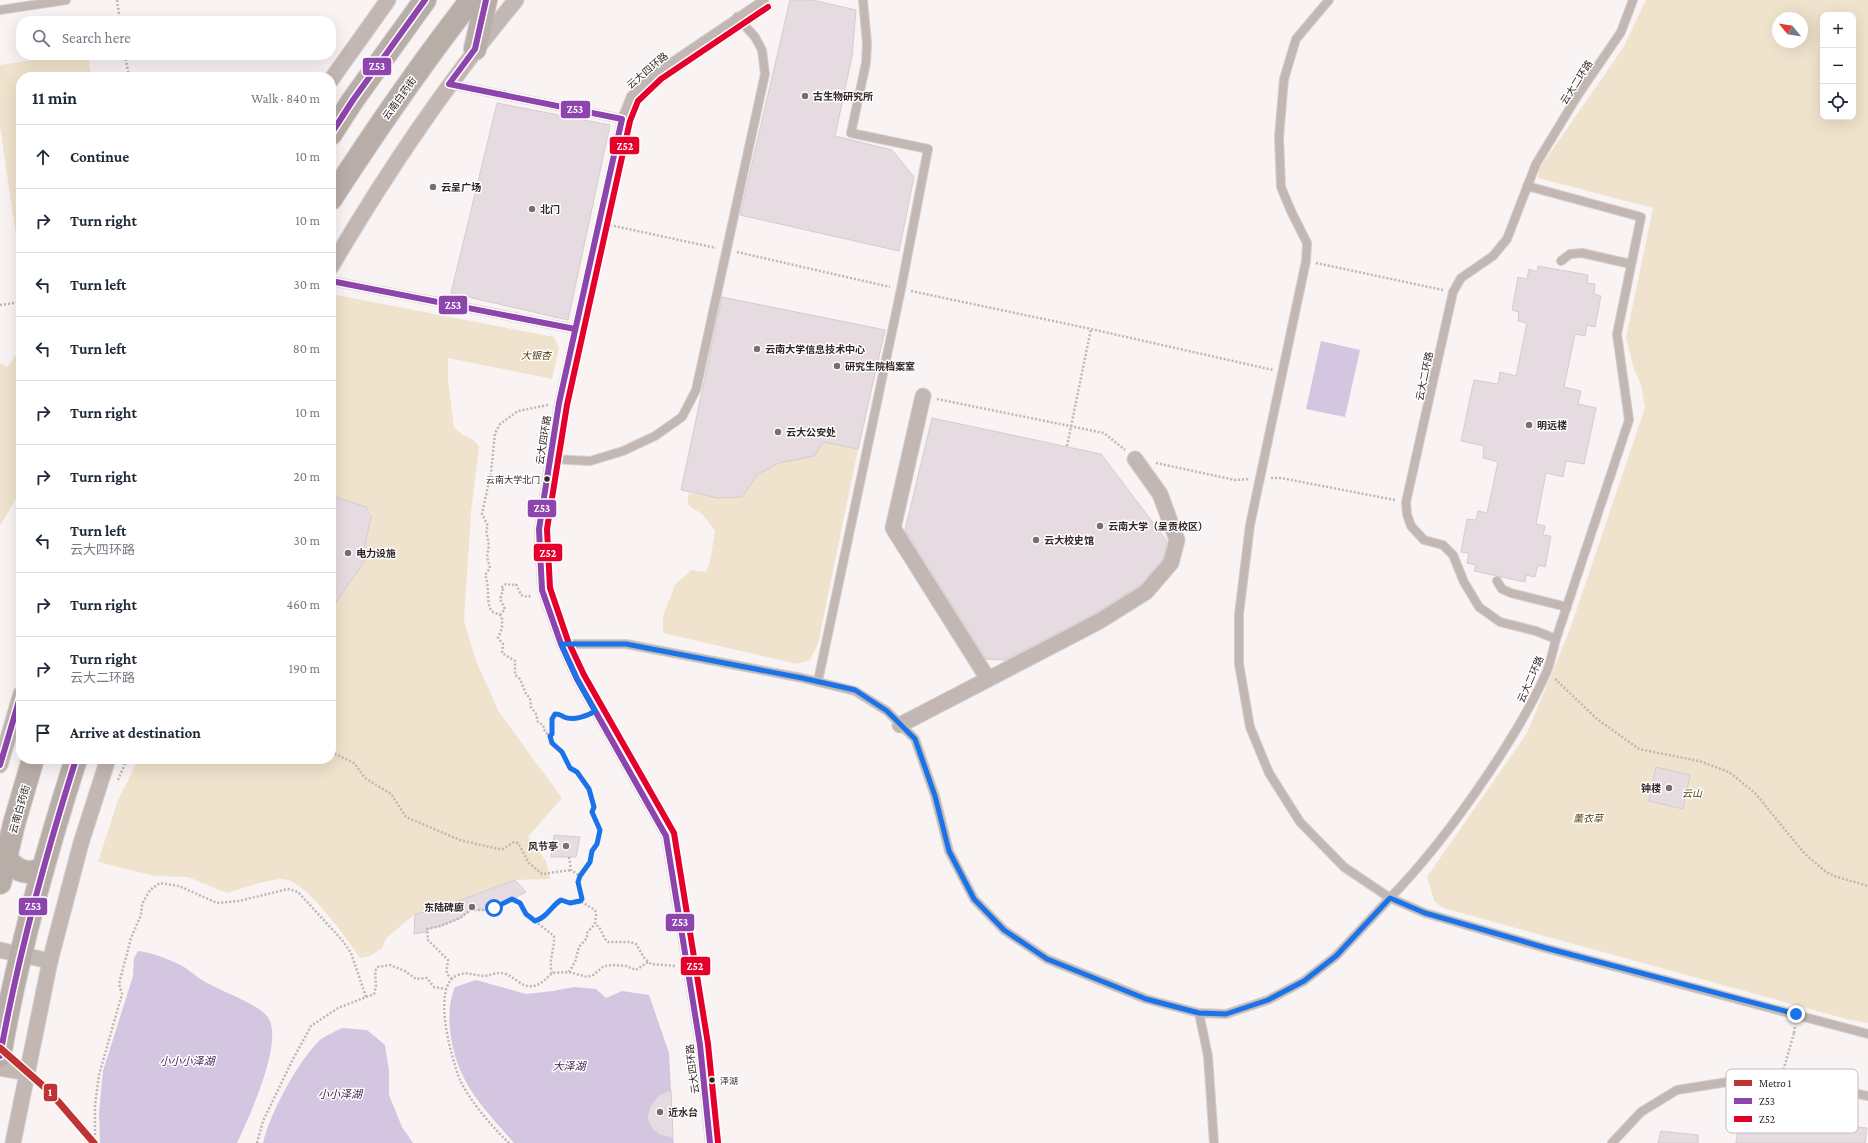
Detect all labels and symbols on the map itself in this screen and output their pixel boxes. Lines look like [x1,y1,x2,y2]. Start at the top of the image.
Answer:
north arrow [1772,12,1808,48]
street label: 云大四环路 [625,50,670,91]
line badge: Z53 [362,57,392,76]
street label: 云大二环路 [1558,58,1595,106]
text: Z53 [369,60,385,72]
street label: 云南白药街 [380,75,419,122]
marker: 古生物研究所 [800,91,810,101]
place label: 古生物研究所 [813,91,873,102]
line badge: Z53 [560,100,591,119]
text: Z53 [567,103,583,115]
line badge: Z52 [609,136,640,155]
text: Z52 [617,140,634,152]
marker: 云呈广场 [428,182,438,192]
place label: 云呈广场 [441,182,481,193]
marker: 北门 [527,204,537,214]
place label: 北门 [540,204,560,215]
line badge: Z53 [438,295,468,315]
text: Z53 [445,299,461,311]
marker: 云南大学信息技术中心 [752,344,762,354]
place label: 云南大学信息技术中心 [765,344,865,355]
park label: 大银杏 [521,350,553,361]
street label: 云大二环路 [1414,351,1435,402]
marker: 研究生院档案室 [832,361,842,371]
place label: 研究生院档案室 [845,361,915,372]
street label: 云大四环路 [534,415,553,466]
marker: 明远楼 [1524,420,1534,430]
place label: 明远楼 [1537,420,1567,431]
marker: 云大公安处 [773,427,783,437]
place label: 云大公安处 [786,427,836,438]
marker: 云南大学北门 [542,474,552,484]
place label: 云南大学北门 [486,475,540,485]
line badge: Z53 [527,499,557,518]
text: Z53 [534,502,550,514]
place label: 云南大学（呈贡校区） [1108,520,1208,532]
marker: 云南大学（呈贡校区） [1095,521,1105,531]
place label: 云大校史馆 [1044,534,1094,546]
marker: 云大校史馆 [1031,535,1041,545]
line badge: Z52 [533,543,563,562]
text: Z52 [540,547,557,559]
marker: 电力设施 [343,548,353,558]
place label: 电力设施 [356,548,396,559]
street label: 云大二环路 [1515,654,1546,704]
place label: 钟楼 [1641,783,1661,794]
marker: 钟楼 [1664,783,1674,793]
street label: 云南白药街 [7,784,32,835]
park label: 云山 [1682,788,1703,799]
park label: 薰衣草 [1573,813,1605,824]
place label: 风节亭 [528,841,558,852]
marker: 风节亭 [561,841,571,851]
line badge: Z53 [18,897,48,916]
route start [485,899,503,917]
text: Z53 [25,900,41,912]
place label: 东陆碑廊 [424,902,464,913]
marker: 东陆碑廊 [467,902,477,912]
line badge: Z53 [665,913,695,932]
text: Z53 [672,916,688,928]
line badge: Z52 [680,956,711,976]
text: Z52 [687,960,704,972]
route end [1787,1005,1805,1023]
street label: 云大四环路 [684,1043,701,1094]
water label: 小小小泽湖 [160,1055,216,1067]
water label: 大泽湖 [553,1060,587,1072]
legend [1726,1069,1858,1133]
marker: 泽湖 [707,1075,717,1085]
place label: 泽湖 [720,1076,738,1086]
text: Metro 1 [1759,1077,1792,1089]
line badge: 1 [43,1083,58,1102]
text: 1 [48,1086,52,1098]
water label: 小小泽湖 [318,1088,364,1100]
text: Z53 [1759,1095,1775,1107]
marker: 近水台 [655,1107,665,1117]
place label: 近水台 [668,1107,698,1118]
text: Z52 [1759,1113,1775,1125]

